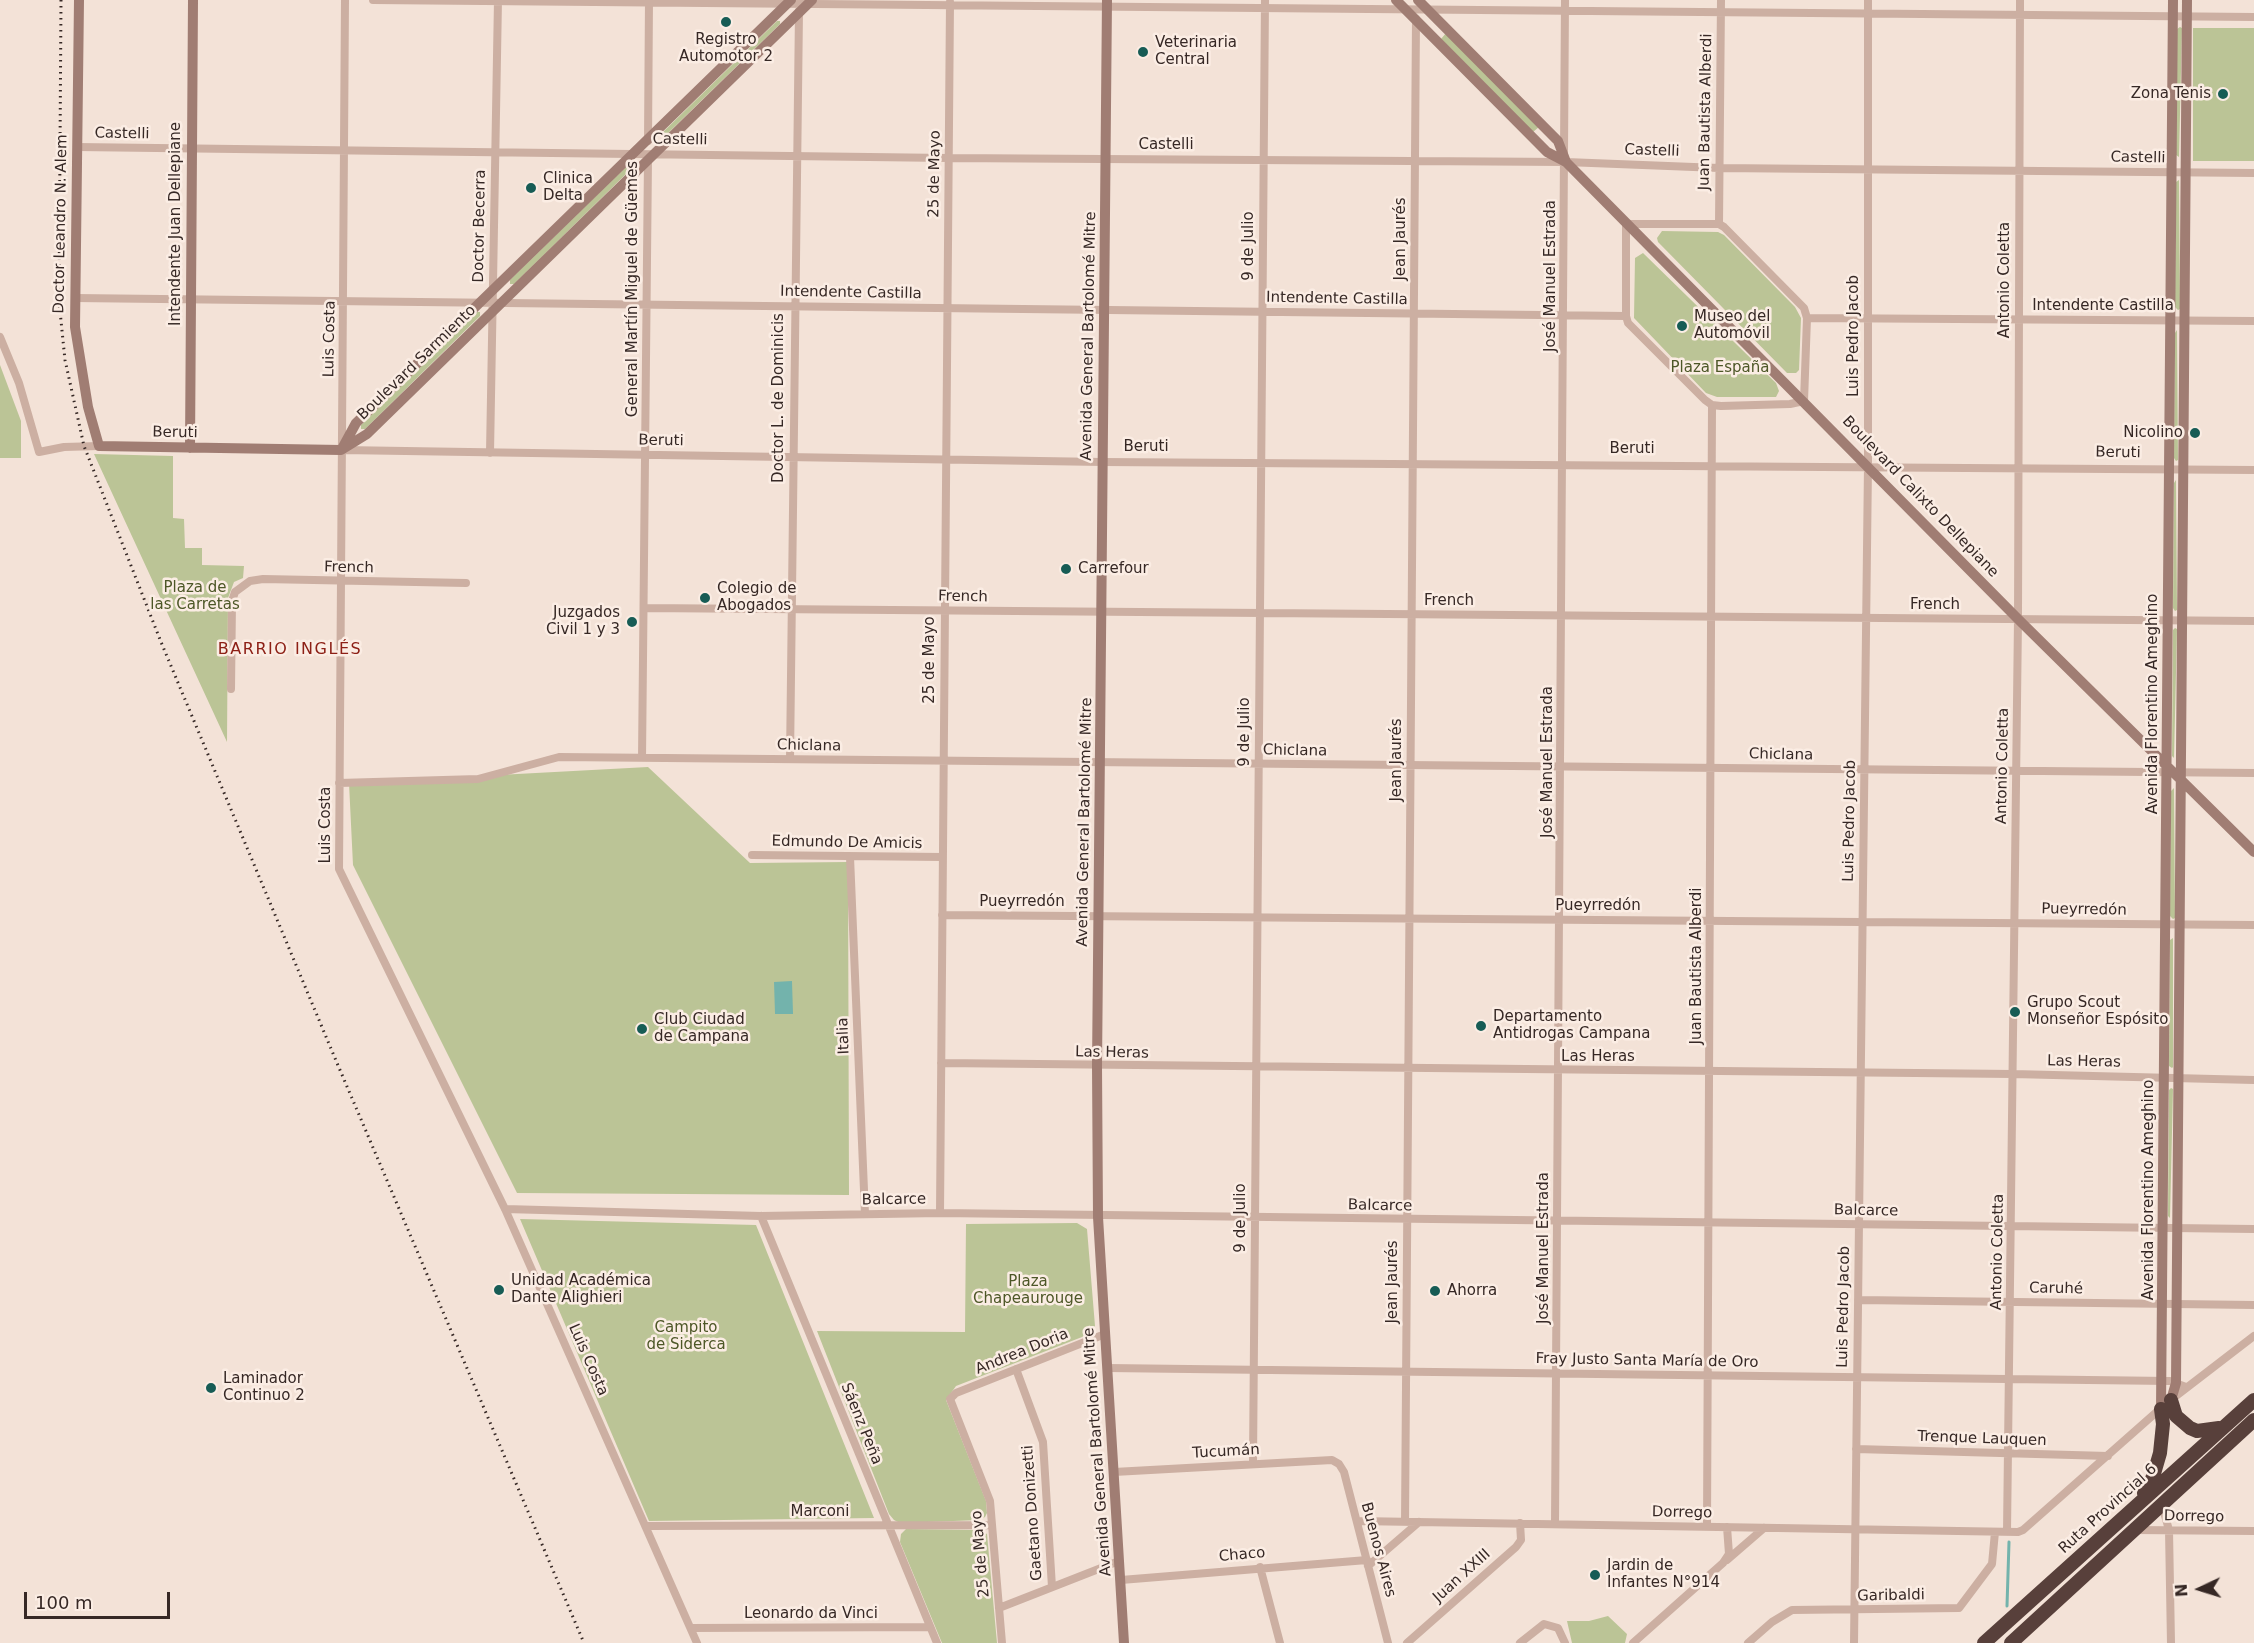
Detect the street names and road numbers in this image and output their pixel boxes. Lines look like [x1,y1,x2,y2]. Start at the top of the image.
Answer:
street label: Juan Bautista Alberdi [1696,33,1716,191]
street label: Intendente Juan Dellepiane [167,122,185,326]
street label: Castelli [94,125,150,143]
street label: 25 de Mayo [925,130,945,218]
street label: Castelli [652,131,708,149]
street label: Doctor Leandro N. Alem [50,134,72,314]
street label: Castelli [1138,136,1194,154]
street label: Castelli [1624,141,1680,161]
street label: Castelli [2110,149,2166,167]
street label: General Martín Miguel de Güemes [624,161,642,417]
street label: Doctor Becerra [470,169,490,283]
street label: Jean Jaurés [1392,197,1410,281]
street label: José Manuel Estrada [1542,200,1560,352]
street label: Avenida General Bartolomé Mitre [1078,211,1100,461]
street label: 9 de Julio [1240,211,1258,281]
street label: Antonio Coletta [1996,222,2014,338]
street label: Luis Pedro Jacob [1845,275,1863,397]
street label: Intendente Castilla [780,283,922,303]
street label: Intendente Castilla [1266,289,1408,309]
street label: Intendente Castilla [2032,297,2174,315]
street label: Luis Costa [320,300,340,378]
street label: Boulevard Sarmiento [354,302,480,424]
street label: Doctor L. de Dominicis [770,313,788,483]
street label: Boulevard Calixto Dellepiane [1838,413,2002,581]
street label: Beruti [152,424,198,442]
street label: Beruti [638,432,684,450]
street label: Beruti [1123,438,1169,456]
street label: Beruti [1609,440,1655,458]
street label: Beruti [2095,444,2141,462]
street label: French [324,559,374,577]
street label: French [938,588,988,606]
street label: French [1424,592,1474,610]
street label: Avenida Florentino Ameghino [2144,594,2162,814]
street label: French [1910,596,1960,614]
street label: 25 de Mayo [921,616,939,704]
street label: José Manuel Estrada [1539,686,1557,838]
street label: Avenida General Bartolomé Mitre [1074,697,1096,947]
street label: 9 de Julio [1236,697,1254,767]
street label: Antonio Coletta [1993,708,2013,824]
street label: Jean Jaurés [1388,718,1406,802]
street label: Chiclana [777,736,841,756]
street label: Chiclana [1263,741,1327,761]
street label: Chiclana [1749,745,1813,765]
street label: Luis Pedro Jacob [1840,760,1860,882]
street label: Luis Costa [317,787,335,863]
street label: Edmundo De Amicis [771,833,923,853]
street label: Juan Bautista Alberdi [1688,888,1706,1044]
street label: Pueyrredón [979,893,1065,911]
street label: Pueyrredón [1555,897,1641,915]
street label: Pueyrredón [2041,900,2127,920]
street label: Italia [834,1017,854,1055]
street label: Las Heras [1075,1043,1149,1063]
street label: Las Heras [1561,1048,1635,1066]
street label: Las Heras [2047,1052,2121,1072]
street label: Avenida Florentino Ameghino [2140,1080,2158,1300]
street label: José Manuel Estrada [1535,1172,1553,1324]
street label: 9 de Julio [1232,1183,1250,1253]
street label: Balcarce [862,1190,926,1210]
street label: Antonio Coletta [1988,1194,2008,1310]
street label: Balcarce [1348,1196,1412,1216]
street label: Balcarce [1834,1201,1898,1221]
street label: Jean Jaurés [1384,1240,1402,1324]
street label: Luis Pedro Jacob [1834,1246,1854,1368]
street label: Caruhé [2029,1280,2083,1298]
street label: Luis Costa [564,1321,612,1399]
street label: Andrea Doria [973,1325,1071,1379]
street label: Avenida General Bartolomé Mitre [1080,1327,1116,1577]
street label: Fray Justo Santa María de Oro [1535,1350,1759,1372]
street label: Sáenz Peña [836,1381,886,1467]
street label: Trenque Lauquen [1917,1428,2047,1450]
street label: Tucumán [1192,1441,1260,1463]
street label: Gaetano Donizetti [1019,1445,1047,1581]
street label: Ruta Provincial 6 [2055,1460,2161,1558]
street label: Buenos Aires [1357,1501,1399,1599]
street label: Marconi [790,1503,850,1521]
street label: Dorrego [1652,1503,1712,1523]
street label: Dorrego [2164,1507,2224,1527]
street label: 25 de Mayo [968,1510,994,1598]
street label: Chaco [1218,1544,1266,1566]
street label: Juan XXIII [1430,1545,1494,1607]
street label: Garibaldi [1857,1586,1925,1606]
street label: Leonardo da Vinci [744,1605,878,1623]

